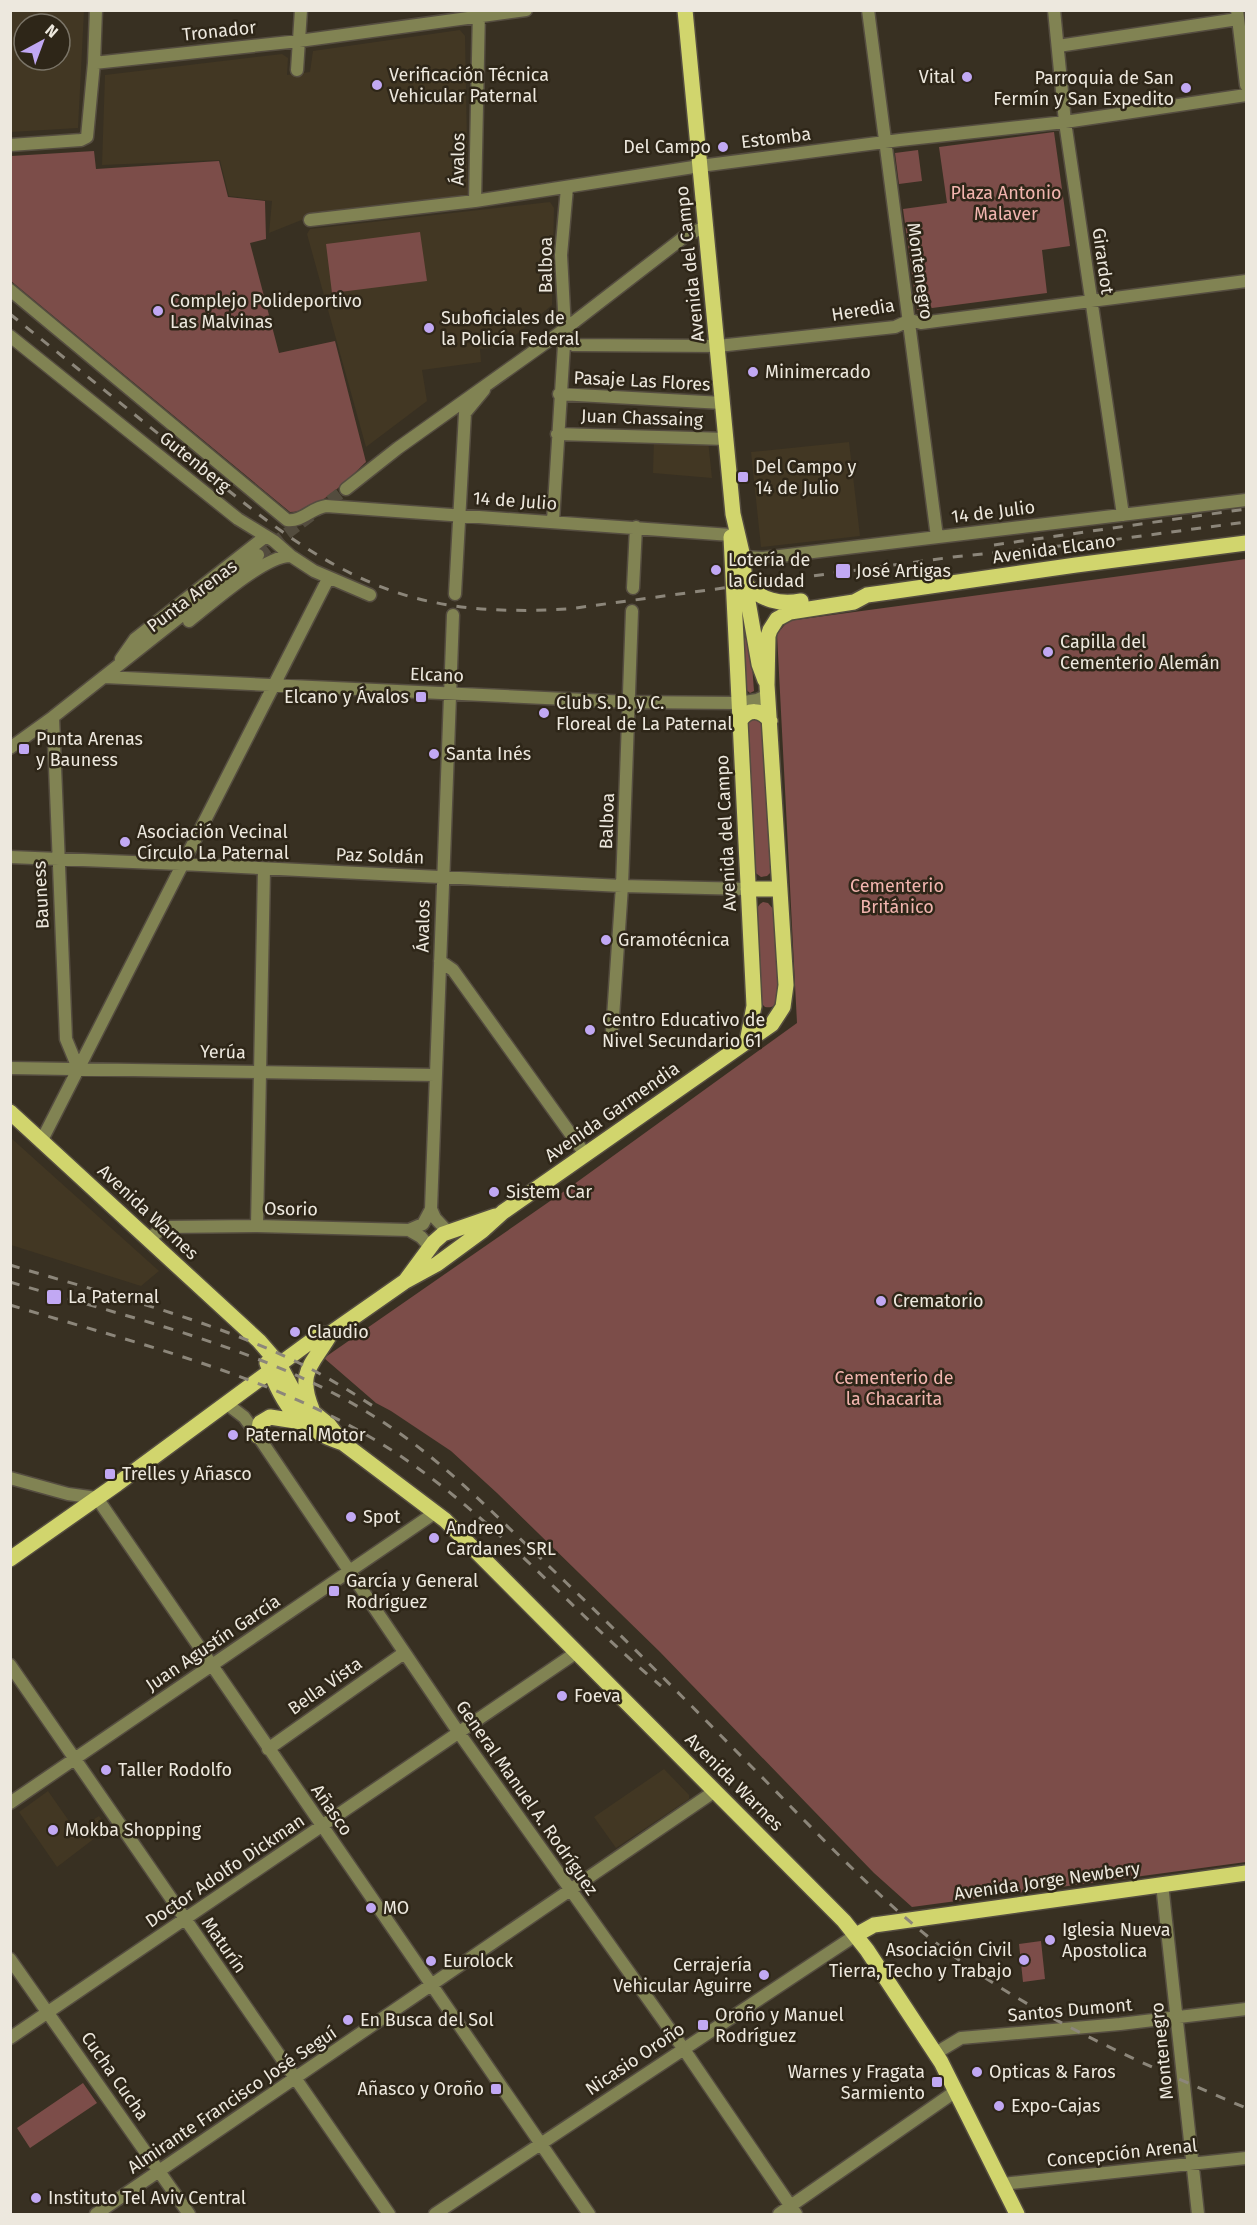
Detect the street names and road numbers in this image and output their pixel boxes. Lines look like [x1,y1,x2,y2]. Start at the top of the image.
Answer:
street label: Tronador [181,16,257,46]
street label: Estomba [740,123,812,153]
street label: Ávalos [446,132,469,185]
street label: Avenida del Campo [671,185,709,343]
street label: Montenegro [902,221,938,321]
street label: Girardot [1087,226,1119,296]
street label: Balboa [535,237,557,293]
street label: Heredia [830,294,896,326]
street label: Pasaje Las Flores [573,366,711,396]
street label: Juan Chassaing [580,405,704,431]
street label: Gutenberg [155,427,235,498]
street label: 14 de Julio [472,487,558,515]
street label: 14 de Julio [950,496,1036,528]
street label: Avenida Elcano [991,529,1117,569]
street label: Punta Arenas [143,555,241,637]
street label: Elcano [410,663,464,687]
street label: Avenida del Campo [711,754,741,912]
street label: Balboa [595,792,619,850]
street label: Paz Soldán [335,843,425,869]
street label: Bauness [28,860,54,930]
street label: Ávalos [411,899,434,952]
street label: Yerúa [200,1041,246,1063]
street label: Avenida Garmendia [540,1057,684,1167]
street label: Avenida Warnes [93,1160,203,1264]
street label: Osorio [264,1198,318,1220]
street label: Juan Agustín García [142,1590,284,1696]
street label: Bella Vista [284,1652,366,1720]
street label: General Manuel A. Rodríguez [451,1696,603,1900]
street label: Avenida Warnes [680,1728,788,1836]
street label: Añasco [306,1780,358,1840]
street label: Doctor Adolfo Dickman [141,1809,309,1933]
street label: Avenida Jorge Newbery [953,1857,1142,1905]
street label: Maturín [197,1913,251,1977]
street label: Santos Dumont [1007,1994,1134,2026]
street label: Montenegro [1146,2001,1178,2101]
street label: Nicasio Oroño [581,2018,689,2100]
street label: Almirante Francisco José Seguí [123,2022,341,2178]
street label: Cucha Cucha [76,2027,154,2125]
street label: Concepción Arenal [1046,2134,1198,2172]

